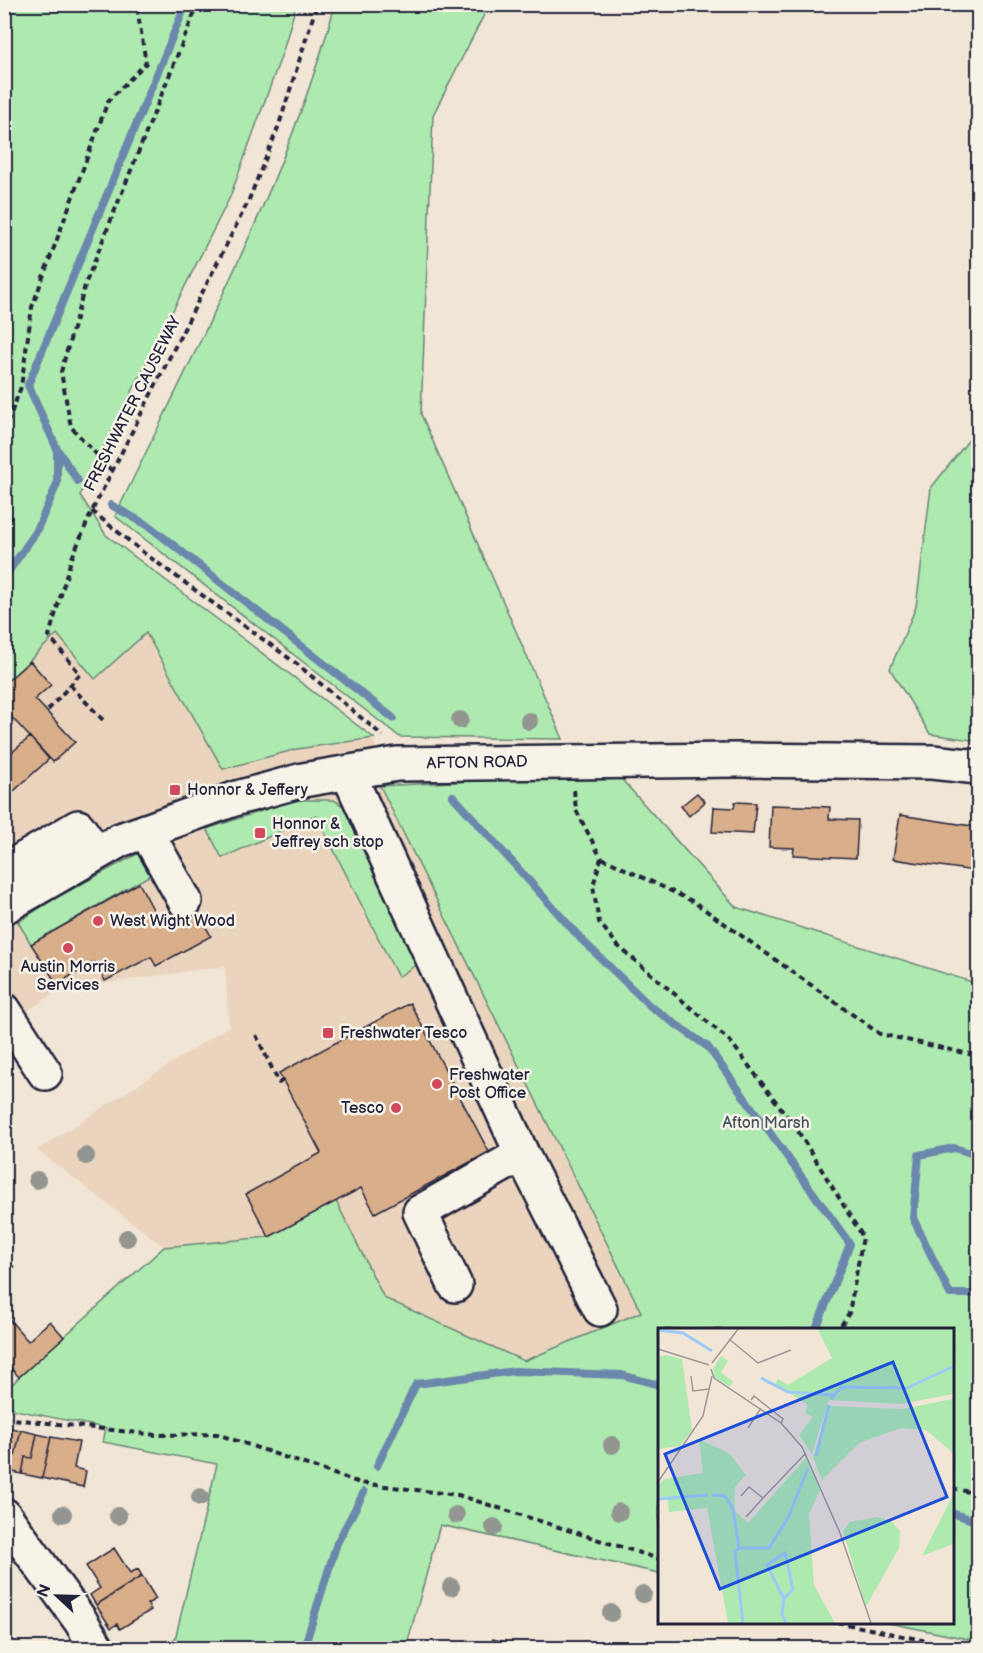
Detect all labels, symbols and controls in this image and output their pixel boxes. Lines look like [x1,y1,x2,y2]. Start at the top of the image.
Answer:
street label: FRESHWATER CAUSEWAY [80,313,186,495]
street label: AFTON ROAD [426,753,528,773]
place label: Honnor & Jeffery [187,781,309,800]
marker: Honnor & Jeffery [168,783,182,797]
place label: Honnor & Jeffrey sch stop [272,815,384,852]
marker: Honnor & Jeffrey sch stop [253,826,267,840]
place label: West Wight Wood [110,912,235,931]
marker: West Wight Wood [91,914,105,928]
marker: Austin Morris Services [61,941,75,955]
place label: Austin Morris Services [21,958,115,995]
place label: Freshwater Tesco [340,1024,467,1043]
marker: Freshwater Tesco [321,1026,335,1040]
place label: Freshwater Post Office [449,1066,530,1103]
marker: Freshwater Post Office [430,1077,444,1091]
place label: Tesco [341,1099,384,1118]
marker: Tesco [389,1101,403,1115]
park label: Afton Marsh [723,1114,810,1133]
inset map [658,1328,953,1623]
north arrow [27,1566,87,1626]
text: N [33,1582,56,1600]

